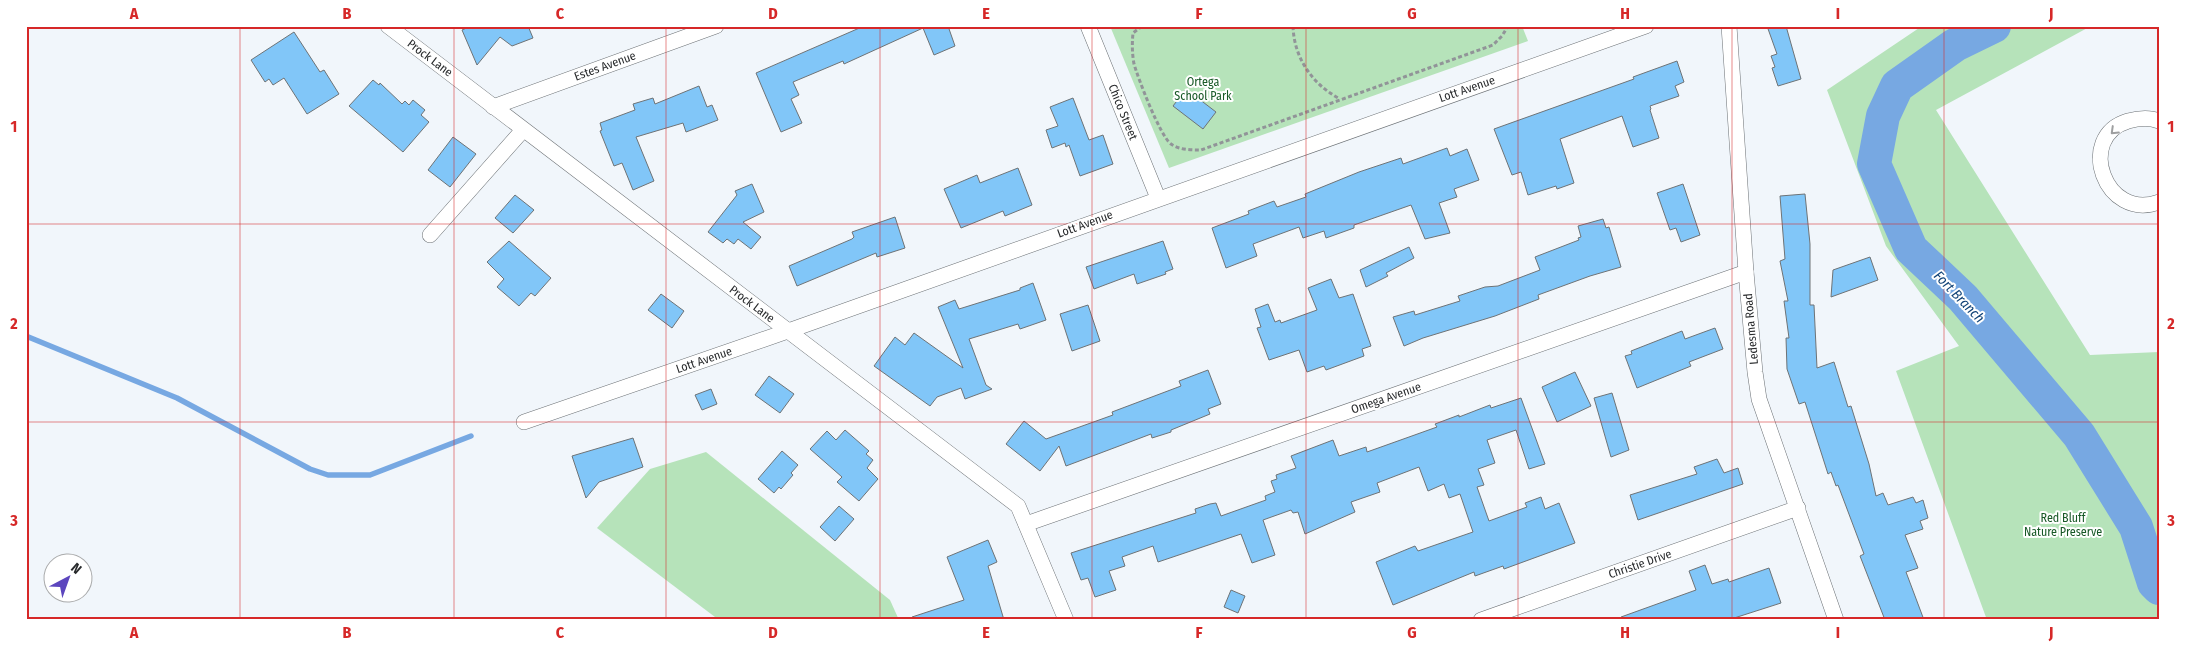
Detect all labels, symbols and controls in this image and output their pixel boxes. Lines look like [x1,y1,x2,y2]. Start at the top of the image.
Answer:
text: A [129,4,139,23]
text: B [343,4,352,23]
text: C [556,4,565,23]
text: D [768,4,778,23]
text: E [982,4,990,23]
text: F [1195,4,1203,23]
text: G [1407,4,1417,23]
text: H [1620,4,1630,23]
text: I [1836,4,1840,23]
text: J [2048,4,2053,23]
street label: Prock Lane [405,36,455,80]
street label: Estes Avenue [572,48,638,84]
street label: Lott Avenue [1437,73,1497,105]
park label: Ortega School Park [1174,75,1232,103]
street label: Chico Street [1105,82,1141,142]
text: 1 [11,117,17,136]
text: 1 [2168,117,2174,136]
one-way arrow [2111,125,2120,134]
street label: Lott Avenue [1055,207,1115,241]
water label: Fort Branch [1930,268,1988,326]
street label: Prock Lane [727,282,777,326]
street label: Ledesma Road [1741,293,1761,365]
text: 2 [9,314,18,333]
text: 2 [2166,314,2175,333]
street label: Lott Avenue [674,344,734,376]
street label: Omega Avenue [1349,379,1423,416]
text: 3 [9,511,18,530]
park label: Red Bluff Nature Preserve [2024,511,2102,539]
text: 3 [2166,511,2175,530]
street label: Christie Drive [1607,547,1673,581]
north arrow [42,554,92,604]
text: N [67,559,85,578]
text: A [129,623,139,642]
text: B [343,623,352,642]
text: C [556,623,565,642]
text: D [768,623,778,642]
text: E [982,623,990,642]
text: F [1195,623,1203,642]
text: G [1407,623,1417,642]
text: H [1620,623,1630,642]
text: I [1836,623,1840,642]
text: J [2048,623,2053,642]

